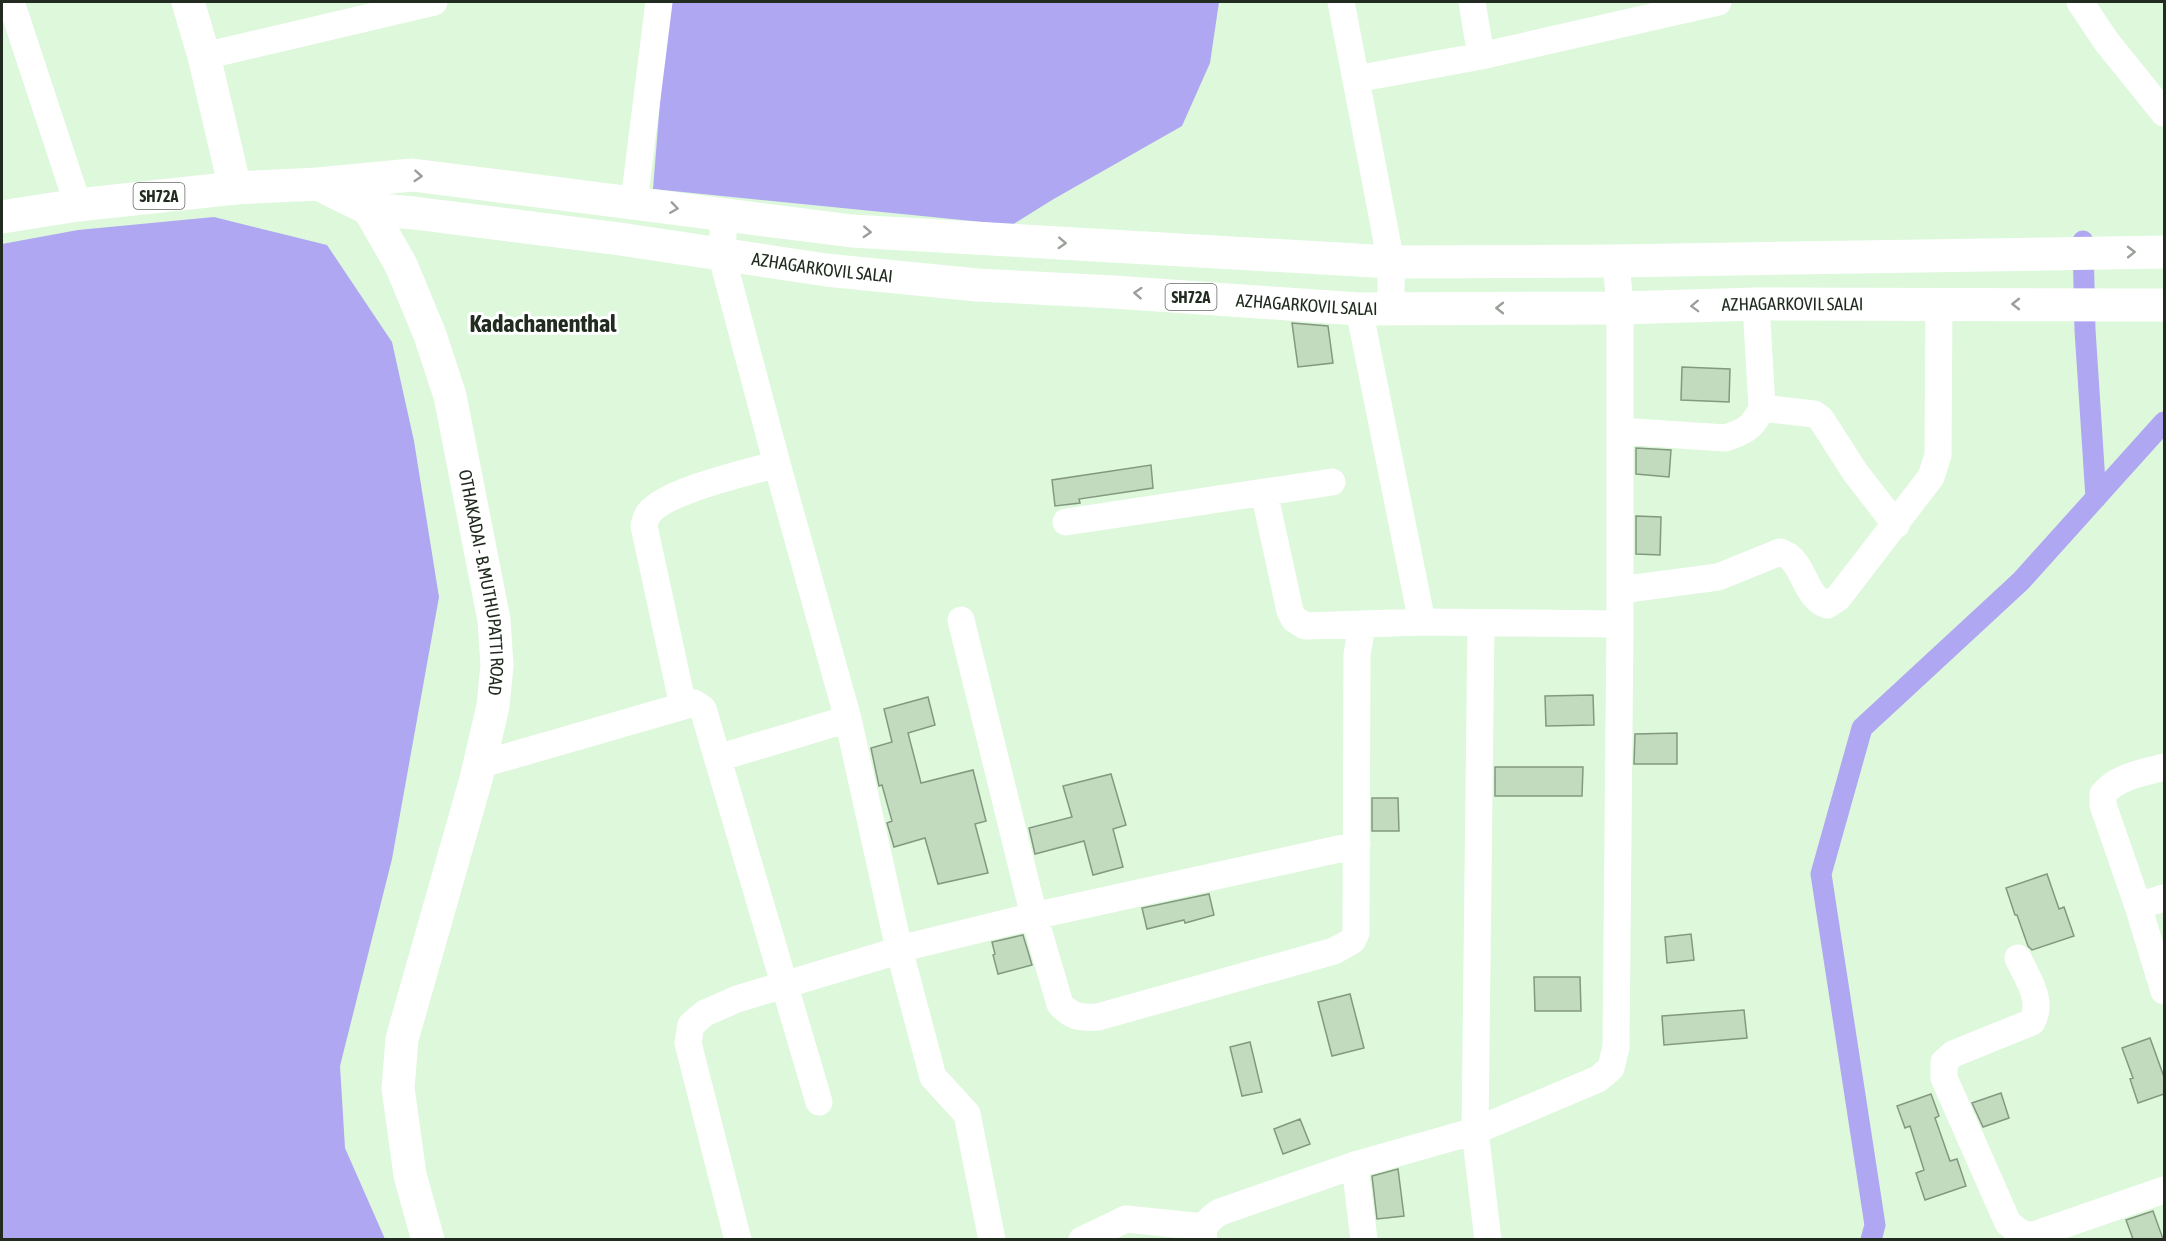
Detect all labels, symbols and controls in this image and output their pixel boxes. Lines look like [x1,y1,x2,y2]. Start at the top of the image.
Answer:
one-way arrow [413,169,422,182]
road number: SH72A [134,183,184,209]
one-way arrow [669,201,678,213]
one-way arrow [863,226,872,239]
one-way arrow [1057,237,1066,250]
one-way arrow [2126,246,2135,259]
street label: AZHAGARKOVIL SALAI [750,248,894,287]
road number: SH72A [1166,284,1216,310]
one-way arrow [1133,287,1142,300]
street label: AZHAGARKOVIL SALAI [1235,289,1378,319]
street label: AZHAGARKOVIL SALAI [1721,293,1863,315]
one-way arrow [2012,298,2021,310]
one-way arrow [1691,300,1700,312]
one-way arrow [1496,302,1505,314]
district label: Kadachanenthal [470,310,617,337]
street label: OTHAKADAI - B.MUTHUPATTI ROAD [455,468,508,696]

